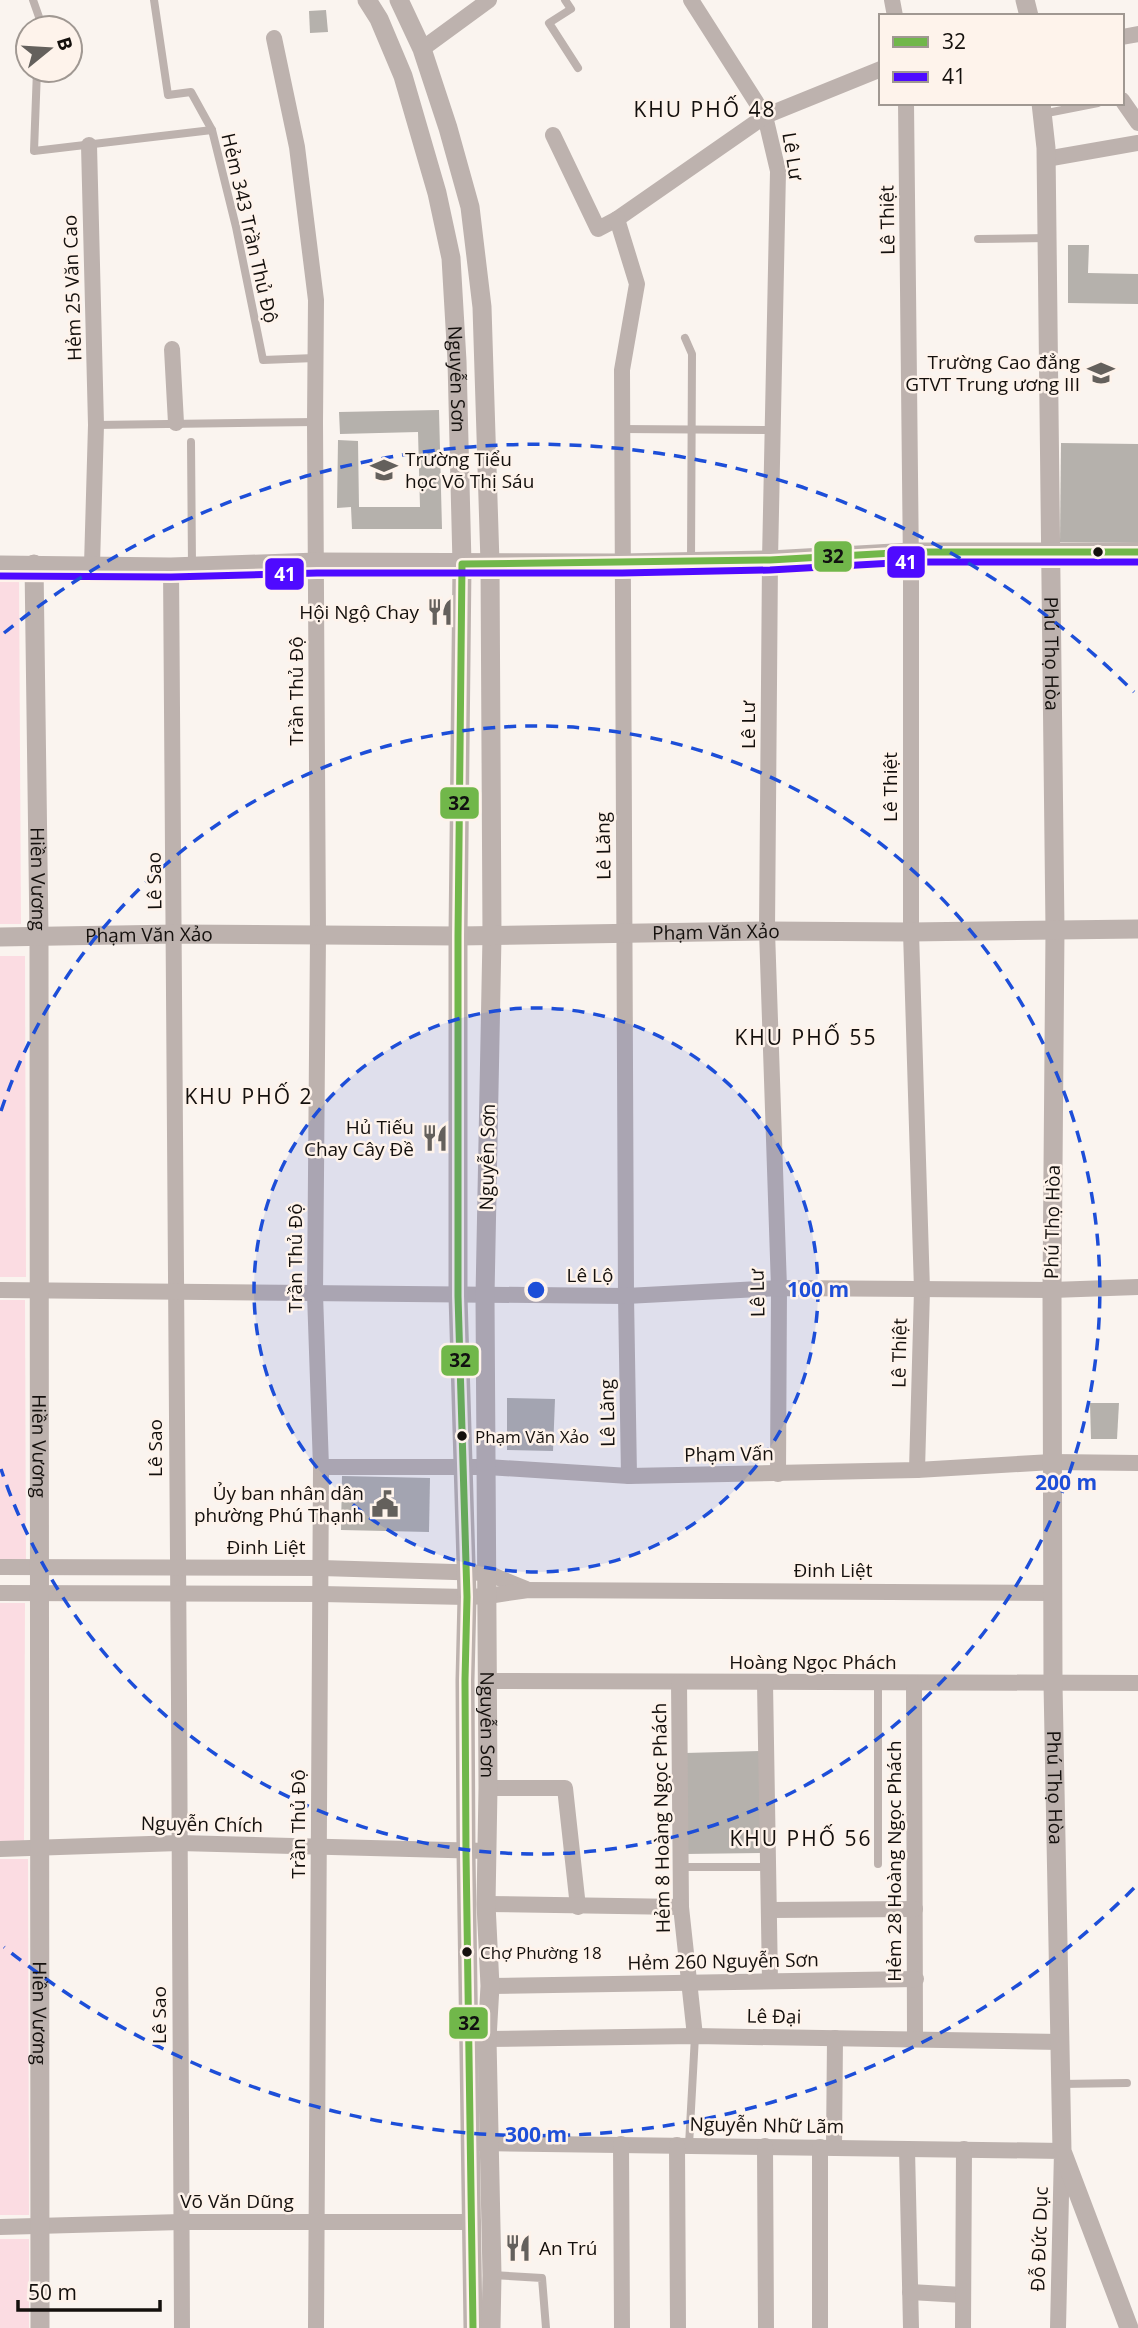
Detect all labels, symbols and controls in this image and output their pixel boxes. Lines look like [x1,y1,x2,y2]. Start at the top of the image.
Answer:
north arrow [14,14,84,84]
legend [879,14,1124,105]
text: 32 [942,27,966,55]
text: B [51,34,80,54]
text: 41 [942,62,966,90]
district label: KHU PHỐ 48 [633,95,777,123]
street label: Lê Lư [776,130,810,183]
street label: Hẻm 343 Trần Thủ Độ [216,131,284,325]
street label: Lê Thiệt [873,185,901,255]
street label: Hẻm 25 Văn Cao [56,214,88,362]
street label: Nguyễn Sơn [442,325,472,433]
place label: Trường Cao đẳng GTVT Trung ương III [905,349,1080,397]
school or university icon: Trường Cao đẳng GTVT Trung ương III [1086,358,1116,388]
place label: Trường Tiểu học Võ Thị Sáu [405,446,534,494]
school or university icon: Trường Tiểu học Võ Thị Sáu [369,455,399,485]
line badge: 32 [813,540,853,573]
text: 32 [822,543,844,569]
line badge: 41 [886,545,926,579]
unlabelled marker [1091,545,1105,559]
text: 41 [895,549,917,575]
line badge: 41 [264,557,305,591]
text: 41 [274,561,296,587]
street label: Phú Thọ Hòa [1038,596,1065,711]
restaurant icon: Hội Ngộ Chay [425,597,455,627]
place label: Hội Ngộ Chay [299,599,419,625]
street label: Trần Thủ Độ [283,636,309,746]
street label: Lê Lư [735,700,761,749]
street label: Lê Thiệt [877,752,903,822]
line badge: 32 [439,786,480,820]
text: 32 [448,790,470,816]
street label: Lê Lăng [589,812,617,880]
street label: Hiền Vương [25,827,52,931]
street label: Lê Sao [140,852,168,910]
street label: Phạm Văn Xảo [652,918,780,946]
street label: Phạm Văn Xảo [85,921,213,949]
district label: KHU PHỐ 55 [734,1023,878,1051]
district label: KHU PHỐ 2 [184,1082,314,1110]
street label: Nguyễn Sơn [473,1103,501,1211]
place label: Hủ Tiếu Chay Cây Đề [304,1114,414,1162]
restaurant icon: Hủ Tiếu Chay Cây Đề [420,1123,450,1153]
street label: Phú Thọ Hòa [1038,1165,1066,1279]
street label: Trần Thủ Độ [282,1203,308,1313]
street label: Lê Lộ [567,1262,613,1288]
street label: Lê Lư [744,1267,770,1317]
text: 100 m [787,1275,849,1303]
centre of rings [524,1278,548,1302]
street label: Lê Thiệt [885,1318,913,1388]
line badge: 32 [440,1344,480,1377]
text: 32 [449,1347,471,1373]
street label: Lê Lăng [593,1379,621,1447]
street label: Hiền Vương [26,1394,52,1498]
street label: Lê Sao [142,1419,168,1477]
place label: Phạm Văn Xảo [475,1425,589,1448]
marker: Phạm Văn Xảo [455,1429,469,1443]
street label: Phạm Vấn [684,1440,774,1468]
text: 200 m [1035,1468,1097,1496]
place label: Ủy ban nhân dân phường Phú Thạnh [194,1480,364,1528]
public building icon: Ủy ban nhân dân phường Phú Thạnh [370,1489,400,1519]
street label: Đinh Liệt [227,1534,306,1560]
street label: Đinh Liệt [794,1557,873,1583]
street label: Hoàng Ngọc Phách [729,1649,897,1675]
street label: Nguyễn Sơn [474,1671,501,1778]
street label: Hẻm 8 Hoàng Ngọc Phách [646,1703,676,1933]
street label: Phú Thọ Hòa [1041,1730,1069,1845]
street label: Hẻm 28 Hoàng Ngọc Phách [881,1740,907,1982]
street label: Trần Thủ Độ [285,1769,311,1879]
street label: Nguyễn Chích [141,1810,263,1838]
district label: KHU PHỐ 56 [729,1824,873,1852]
place label: Chợ Phường 18 [480,1941,602,1964]
marker: Chợ Phường 18 [460,1945,474,1959]
street label: Hẻm 260 Nguyễn Sơn [627,1946,819,1976]
street label: Hiền Vương [27,1961,53,2065]
street label: Lê Sao [146,1986,172,2044]
street label: Lê Đại [746,2003,802,2029]
line badge: 32 [448,2006,489,2040]
text: 32 [458,2010,480,2036]
street label: Nguyễn Nhữ Lãm [689,2111,845,2139]
text: 300 m [505,2120,567,2148]
street label: Đỗ Đức Dục [1024,2186,1054,2292]
street label: Võ Văn Dũng [180,2188,294,2214]
restaurant icon: An Trú [503,2233,533,2263]
place label: An Trú [539,2235,597,2261]
scale bar [18,2268,159,2312]
text: 50 m [28,2278,77,2306]

